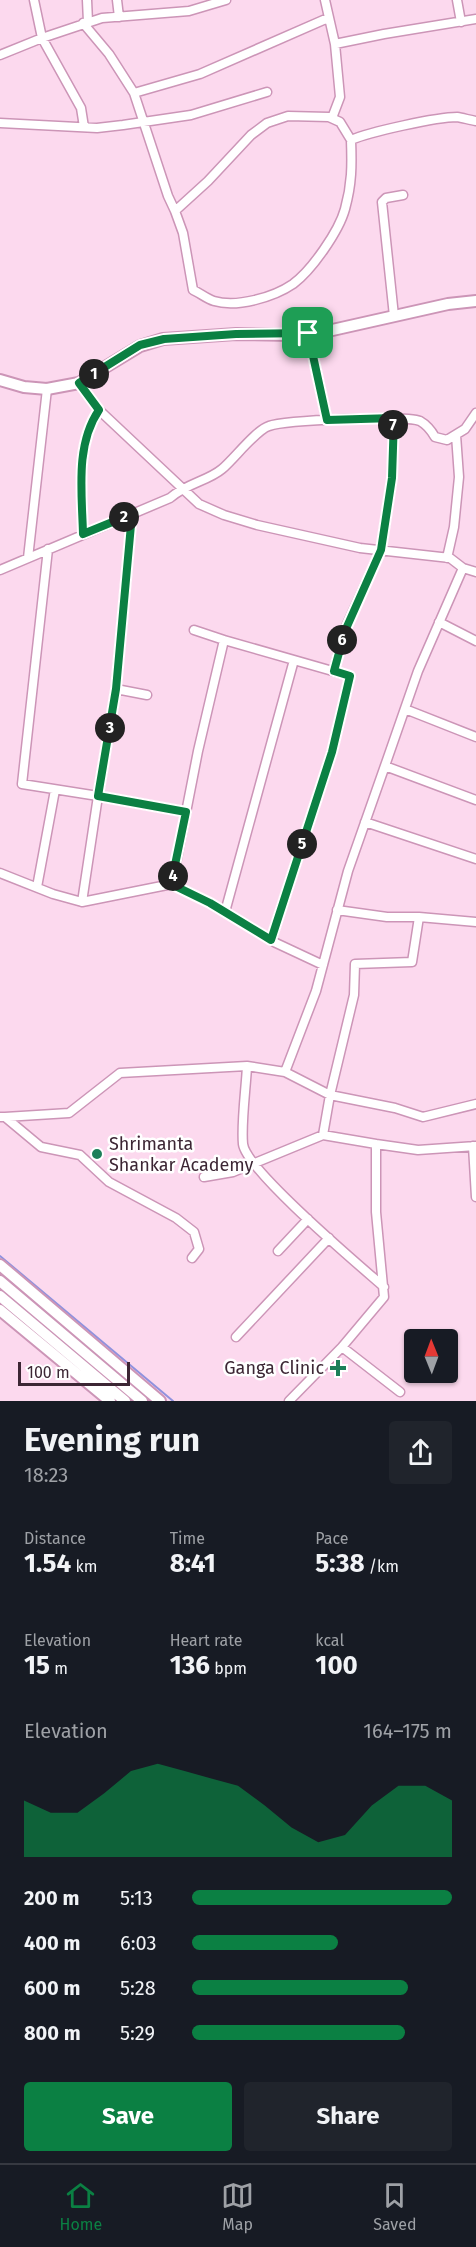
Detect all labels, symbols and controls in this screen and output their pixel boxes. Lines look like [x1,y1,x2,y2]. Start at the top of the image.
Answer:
pin [282,307,333,358]
icon: arrive [291,316,324,349]
pin: 1 [79,359,109,389]
text: 1 [90,364,98,383]
pin: 7 [378,410,408,440]
text: 7 [389,415,397,434]
pin: 2 [109,502,139,532]
text: 2 [120,507,128,526]
pin: 6 [327,625,357,655]
text: 6 [337,630,347,649]
pin: 3 [95,713,125,743]
text: 3 [106,718,114,737]
pin: 5 [287,829,317,859]
text: 5 [298,834,306,853]
pin: 4 [158,861,188,891]
text: 4 [168,866,178,885]
place label: Shrimanta Shankar Academy [109,1133,254,1176]
marker: Shrimanta Shankar Academy [90,1147,104,1161]
north arrow [404,1329,458,1383]
map controls [404,1329,458,1383]
place label: Ganga Clinic [224,1357,324,1379]
scale bar [18,1359,130,1386]
marker: Ganga Clinic [329,1359,347,1377]
text: 100 m [27,1363,70,1382]
text: Evening run [24,1420,200,1460]
button: share [389,1421,452,1484]
text: 18:23 [24,1463,68,1487]
text: Distance [24,1529,86,1548]
text: Time [170,1529,205,1548]
text: Pace [315,1529,349,1548]
text: 1.54 [24,1548,71,1579]
text: 8:41 [170,1548,216,1579]
text: 5:38 [315,1548,365,1579]
text: km [71,1557,97,1576]
text: /km [365,1557,399,1576]
text: Elevation [24,1631,91,1650]
text: Heart rate [170,1631,243,1650]
text: kcal [315,1631,344,1650]
text: 15 [24,1650,50,1681]
text: 136 [170,1650,210,1681]
text: 100 [315,1650,358,1681]
text: m [50,1659,68,1678]
text: bpm [210,1659,247,1678]
text: Elevation [24,1719,108,1743]
text: 164–175 m [363,1719,452,1743]
text: 200 m [24,1886,79,1910]
text: 5:13 [120,1886,153,1910]
text: 400 m [24,1931,80,1955]
text: 6:03 [120,1931,156,1955]
text: 600 m [24,1976,80,2000]
text: 5:28 [120,1976,156,2000]
text: 800 m [24,2021,81,2045]
text: 5:29 [120,2021,155,2045]
button: Save [24,2082,232,2151]
button: Share [244,2082,452,2151]
tab: Home [60,2179,102,2234]
tab: Map [221,2179,254,2234]
tab: Saved [373,2179,416,2234]

